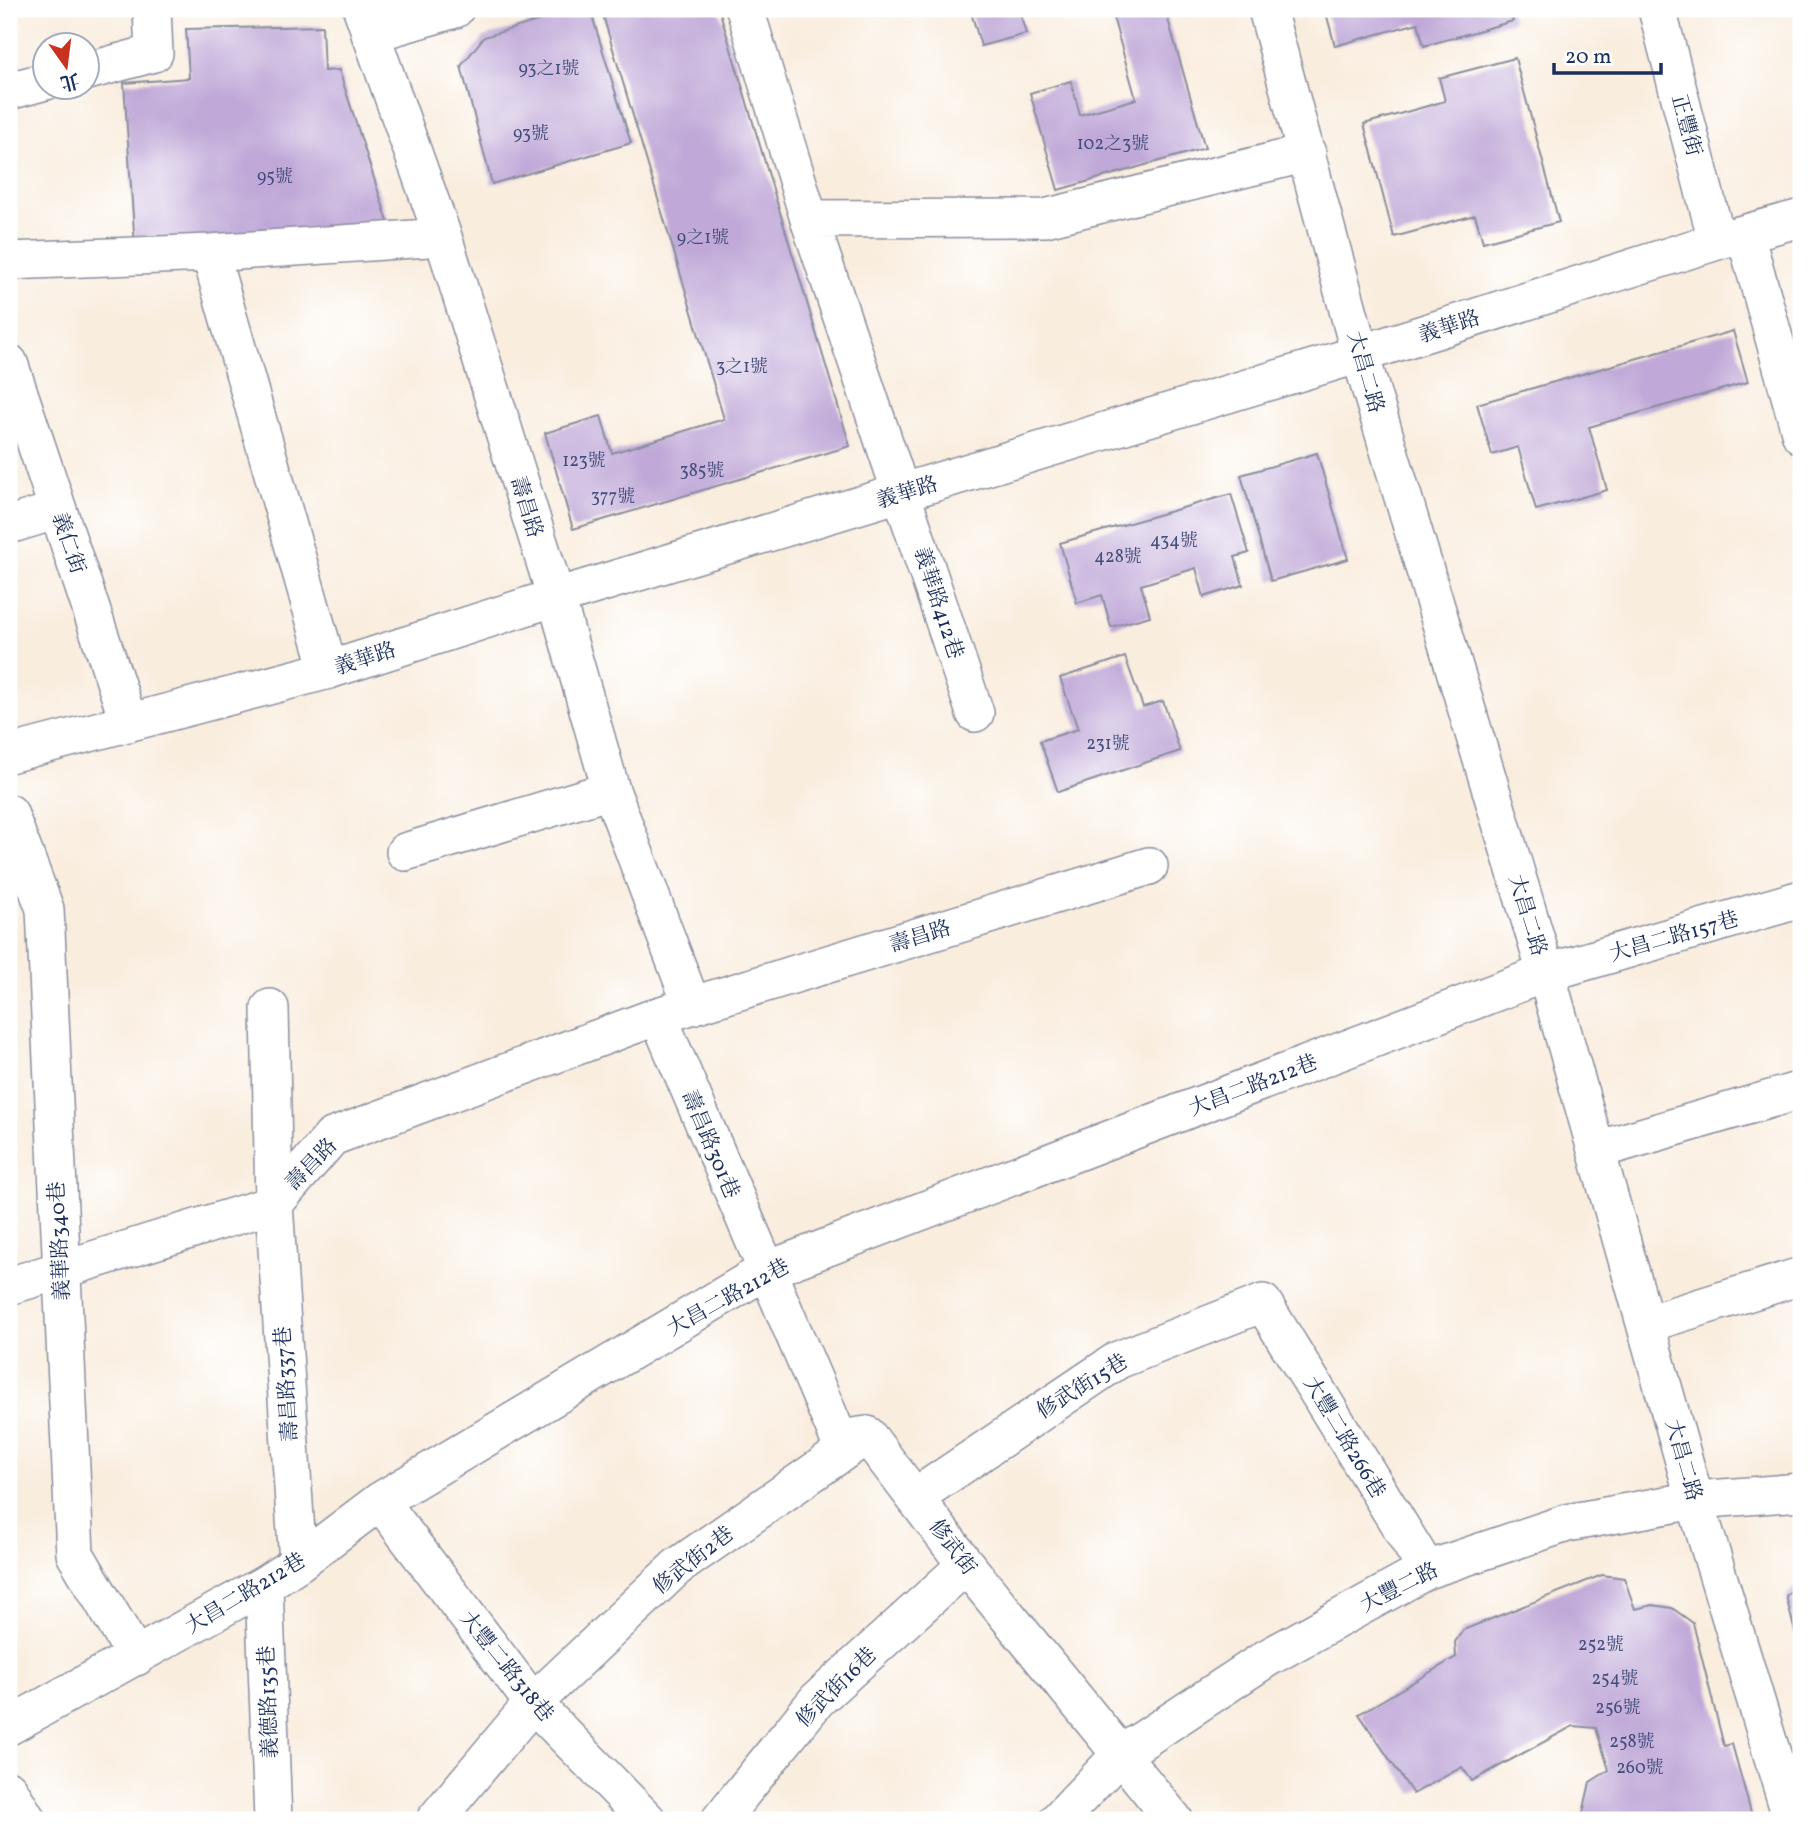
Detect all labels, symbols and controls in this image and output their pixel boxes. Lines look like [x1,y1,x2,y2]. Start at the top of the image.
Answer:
north arrow [32,32,102,102]
scale bar [1554,32,1661,76]
text: 20 m [1565,43,1611,72]
house number: 93之1號 [518,57,580,82]
text: 北 [57,66,82,95]
street label: 正豐街 [1663,91,1708,160]
house number: 93號 [513,122,549,147]
house number: 102之3號 [1077,132,1149,157]
house number: 95號 [257,165,293,190]
house number: 9之1號 [677,226,729,251]
street label: 義華路 [1415,304,1484,351]
street label: 大昌二路 [1339,328,1390,417]
house number: 3之1號 [716,355,768,380]
house number: 123號 [562,449,606,474]
house number: 385號 [680,459,724,484]
street label: 義華路 [873,470,942,517]
street label: 壽昌路 [502,473,549,542]
house number: 377號 [591,485,635,510]
street label: 義仁街 [44,509,92,578]
house number: 434號 [1150,529,1198,554]
street label: 義華路412巷 [906,544,969,663]
house number: 428號 [1094,545,1142,570]
street label: 義華路 [331,636,400,683]
house number: 231號 [1086,732,1130,757]
street label: 大昌二路 [1500,871,1553,960]
street label: 大昌二路157巷 [1606,905,1743,970]
street label: 壽昌路 [886,914,955,961]
street label: 大昌二路212巷 [1185,1049,1322,1124]
street label: 壽昌路301巷 [674,1086,745,1203]
street label: 壽昌路 [280,1132,344,1198]
street label: 義華路340巷 [43,1180,78,1301]
street label: 大昌二路212巷 [662,1253,795,1344]
street label: 壽昌路337巷 [269,1325,306,1443]
street label: 修武街15巷 [1032,1348,1134,1427]
street label: 大豐二路266巷 [1296,1371,1392,1504]
street label: 大昌二路 [1657,1416,1708,1505]
street label: 修武街 [921,1514,982,1582]
street label: 修武街2巷 [647,1520,740,1602]
street label: 大昌二路212巷 [180,1547,311,1642]
street label: 大豐二路 [1356,1556,1444,1620]
street label: 大豐二路318巷 [452,1606,559,1728]
house number: 252號 [1578,1633,1624,1658]
street label: 修武街16巷 [790,1641,884,1735]
street label: 義德路135巷 [253,1645,286,1759]
house number: 254號 [1591,1667,1639,1692]
house number: 256號 [1595,1696,1641,1721]
house number: 258號 [1609,1730,1655,1755]
house number: 260號 [1616,1756,1664,1781]

